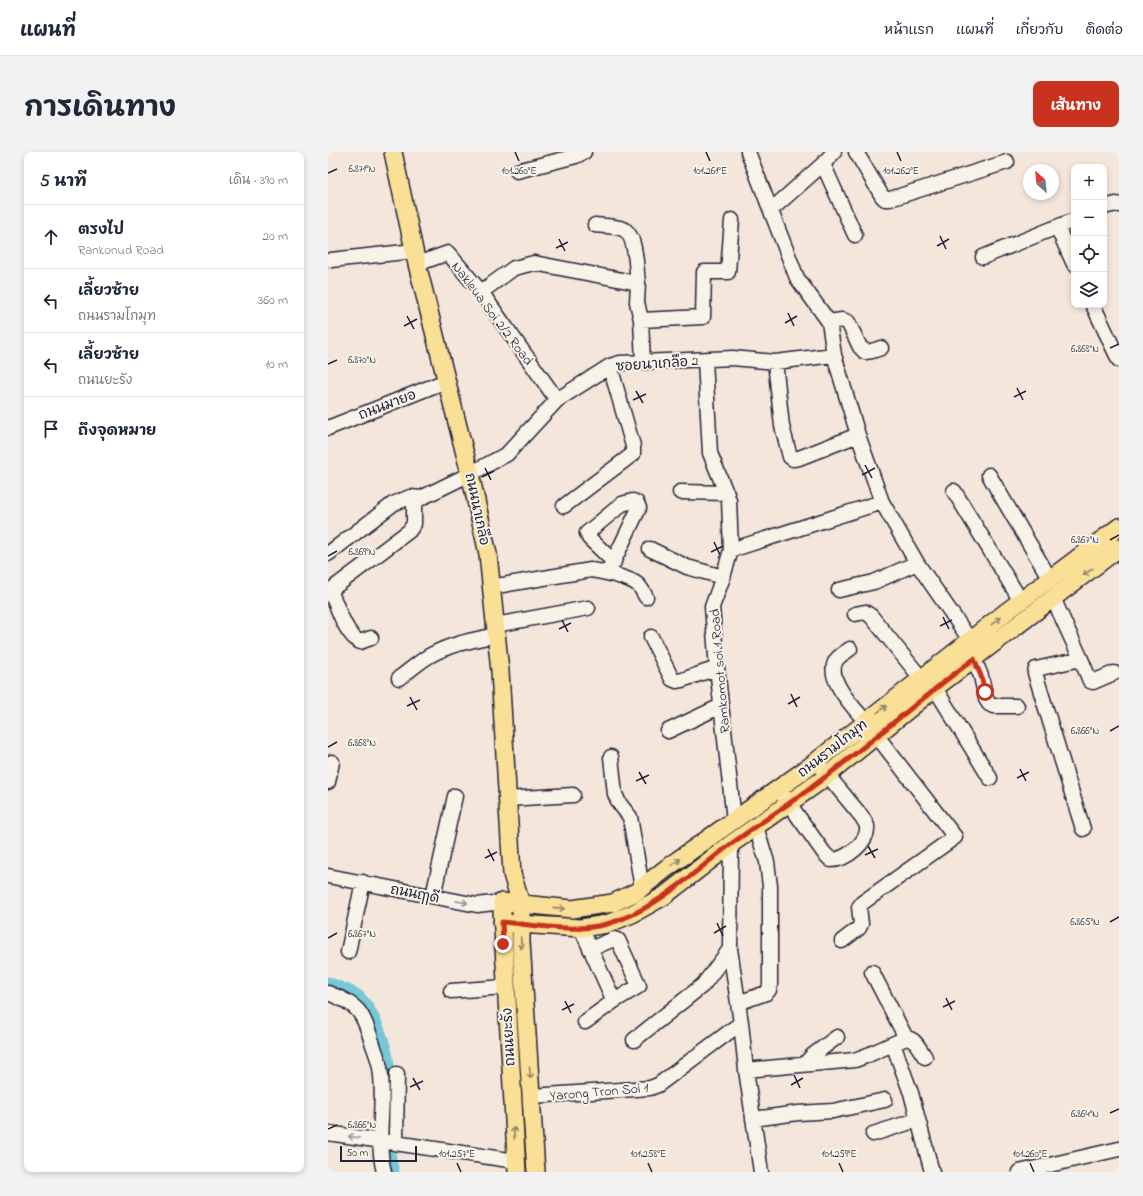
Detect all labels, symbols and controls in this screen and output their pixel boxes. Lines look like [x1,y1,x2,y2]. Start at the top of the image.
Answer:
text: แผนที่ [20,18,76,45]
text: หน้าแรก [884,20,934,41]
text: แผนที่ [956,20,994,41]
text: เกี่ยวกับ [1016,20,1063,41]
text: ติดต่อ [1085,20,1123,41]
button: เส้นทาง [1033,81,1119,127]
text: การเดินทาง [24,89,176,130]
text: 6.871°N [349,162,376,177]
text: 101.260°E [501,164,537,179]
text: 101.261°E [693,164,727,179]
text: 101.262°E [883,164,919,179]
north arrow [1023,164,1059,200]
map controls [1071,164,1107,308]
button: + [1071,164,1107,200]
text: 5 นาที [40,169,87,194]
text: เดิน · 390 m [229,171,288,190]
button: − [1071,200,1107,236]
text: ตรงไป [78,219,124,241]
icon: ahead [40,226,62,248]
text: 20 m [263,227,288,246]
button: locate [1071,236,1107,272]
text: Rankonud Road [78,241,164,260]
street label: Nakleua Soi 2/2 Road [446,258,538,370]
button: layers [1071,272,1107,308]
text: เลี้ยวซ้าย [78,280,139,302]
icon: left [40,290,62,312]
text: 360 m [258,291,288,310]
text: ถนนรามโกมุท [78,307,156,326]
text: 6.868°N [1071,342,1099,357]
text: เลี้ยวซ้าย [78,344,139,366]
street label: ซอยนาเกลือ 2 [615,351,699,378]
text: 6.870°N [348,353,376,368]
icon: left [40,354,62,376]
text: 10 m [265,355,288,374]
text: ถนนยะรัง [78,371,132,390]
street label: ถนนมายอ [356,385,419,426]
icon: arrive [40,418,62,440]
text: ถึงจุดหมาย [78,420,156,442]
street label: ถนนนาเกลือ [459,471,494,548]
text: 6.867°N [1071,533,1099,548]
text: 6.869°N [348,545,376,560]
one-way arrow [1082,568,1093,576]
street label: Ramkomot soi 1 Road [705,608,736,734]
one-way arrow [990,616,1001,625]
route start [976,683,994,701]
one-way arrow [877,705,888,714]
street label: ถนนรามโกมุท [793,715,873,783]
text: 6.866°N [1071,724,1099,739]
text: 6.868°N [348,736,376,751]
one-way arrow [671,857,682,866]
street label: ถนนฤๅดี [388,879,441,910]
one-way arrow [456,899,469,907]
one-way arrow [553,904,566,912]
text: 6.865°N [1070,915,1100,930]
text: 6.867°N [348,927,376,942]
route end [494,935,512,953]
one-way arrow [517,936,525,949]
street label: ถนนยะรัง [497,1007,522,1067]
one-way arrow [527,1066,534,1079]
street label: Yarong Tron Soi 1 [549,1078,650,1108]
text: 6.864°N [1071,1107,1099,1122]
text: 6.866°N [348,1118,376,1133]
one-way arrow [511,1127,518,1140]
one-way arrow [348,1133,361,1141]
scale bar [340,1144,417,1163]
text: 50 m [346,1145,368,1161]
text: 101.257°E [439,1147,475,1162]
text: 101.258°E [630,1147,666,1162]
text: 101.259°E [821,1147,857,1162]
text: 101.260°E [1012,1147,1048,1162]

